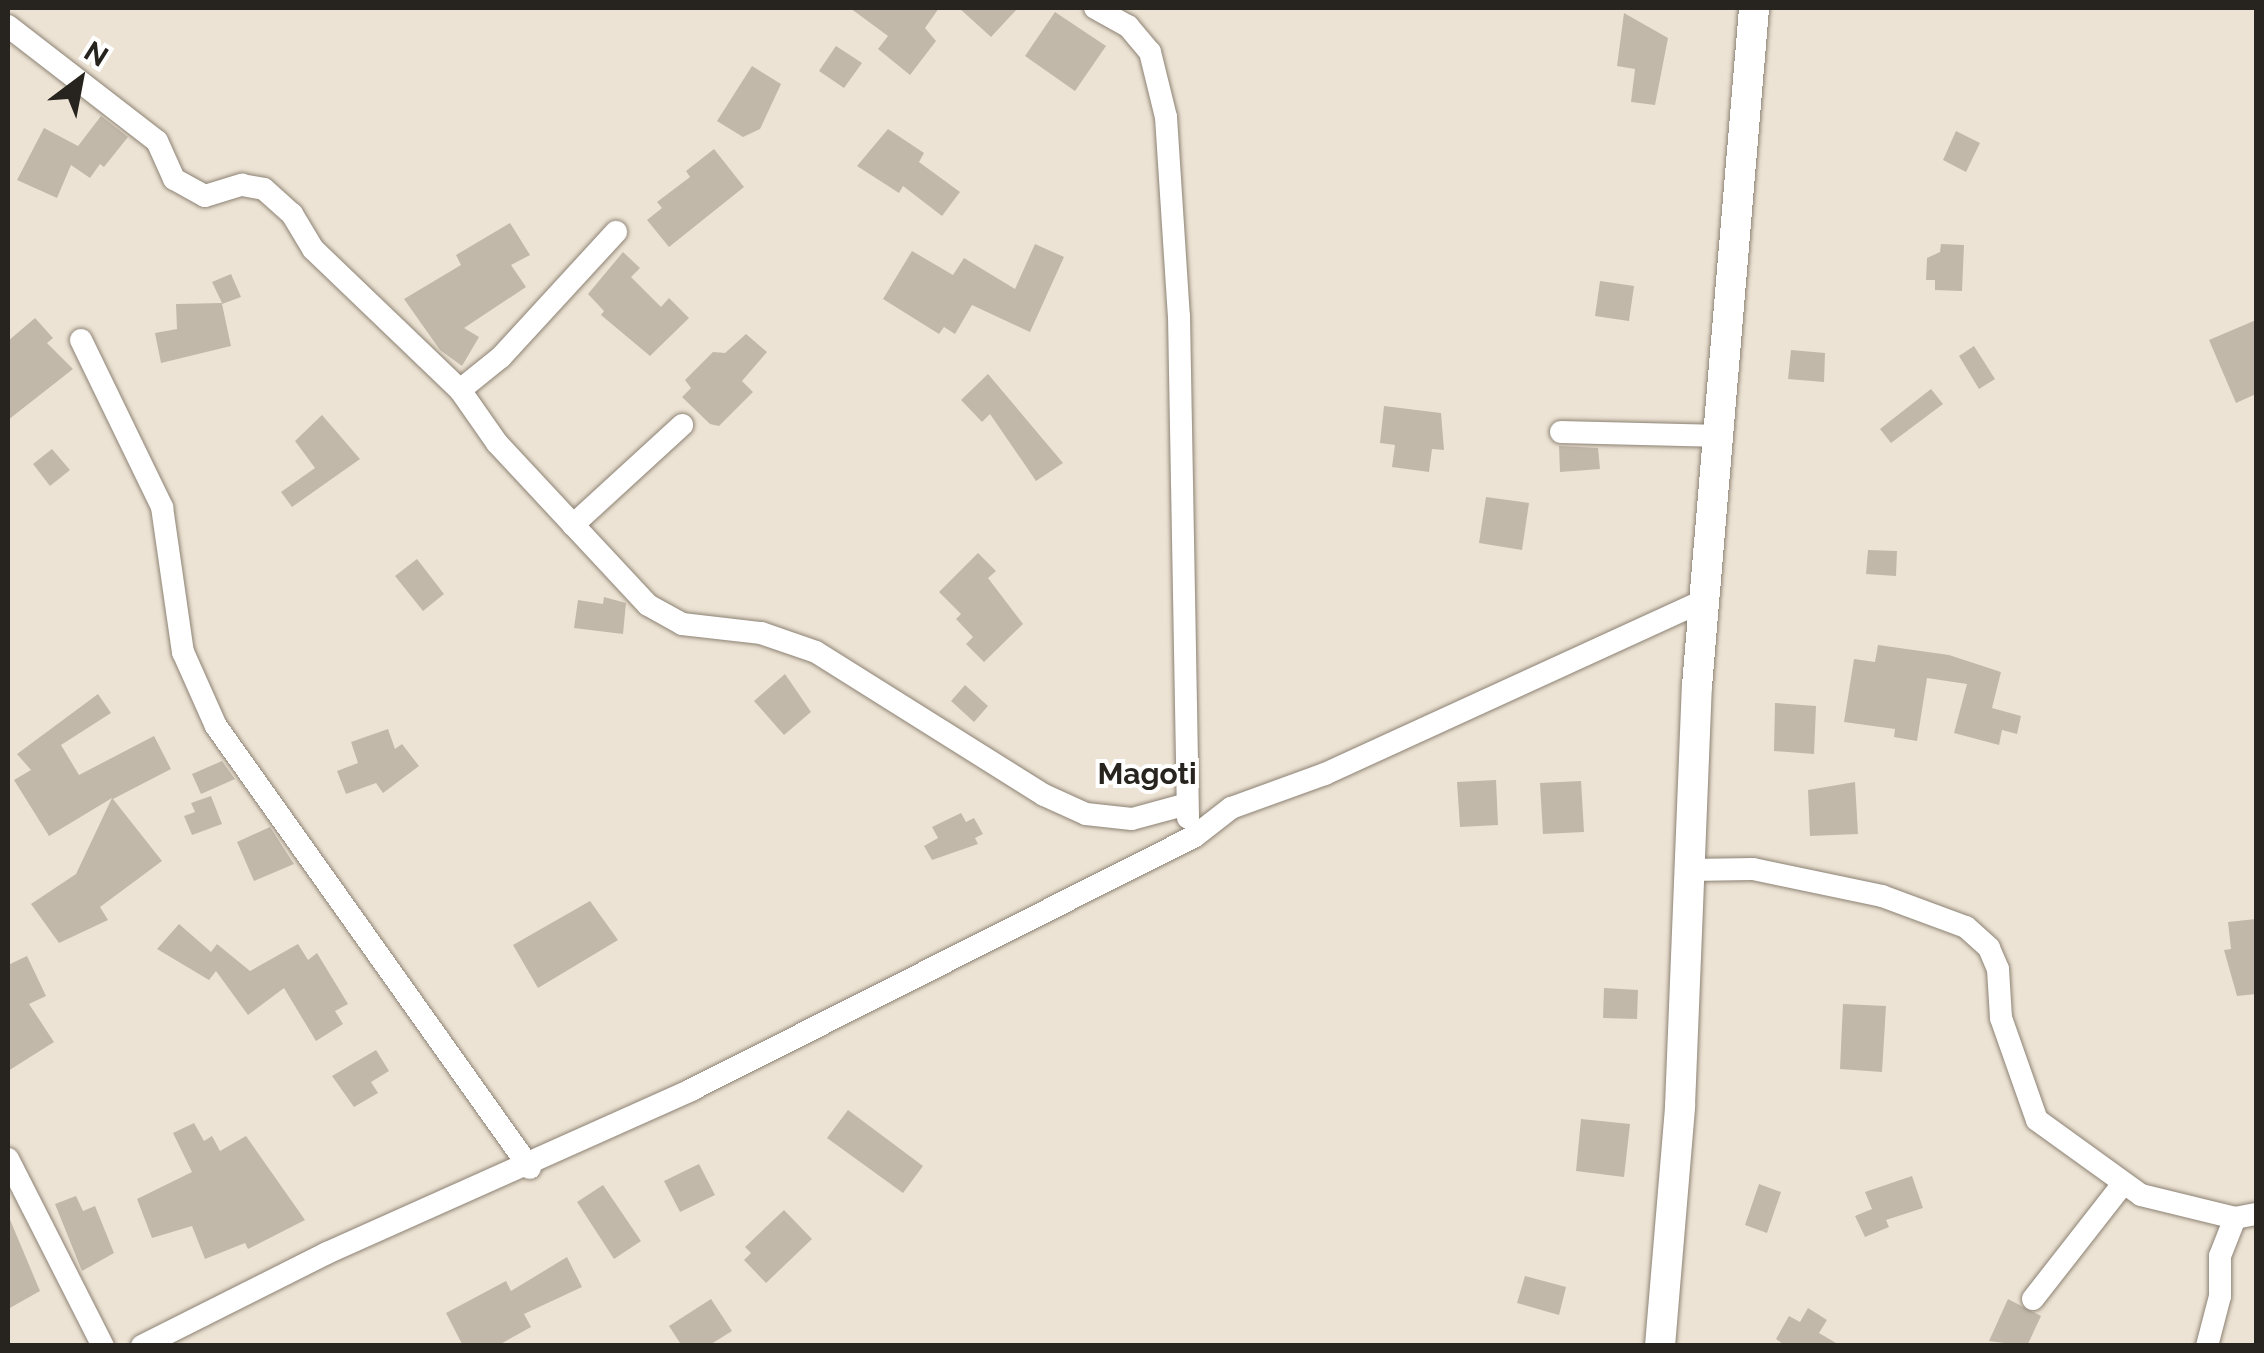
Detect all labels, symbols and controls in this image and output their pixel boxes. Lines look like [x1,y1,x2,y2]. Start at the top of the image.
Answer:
north arrow [30,30,130,130]
text: N [78,34,114,74]
district label: Magoti [1097,756,1197,792]

